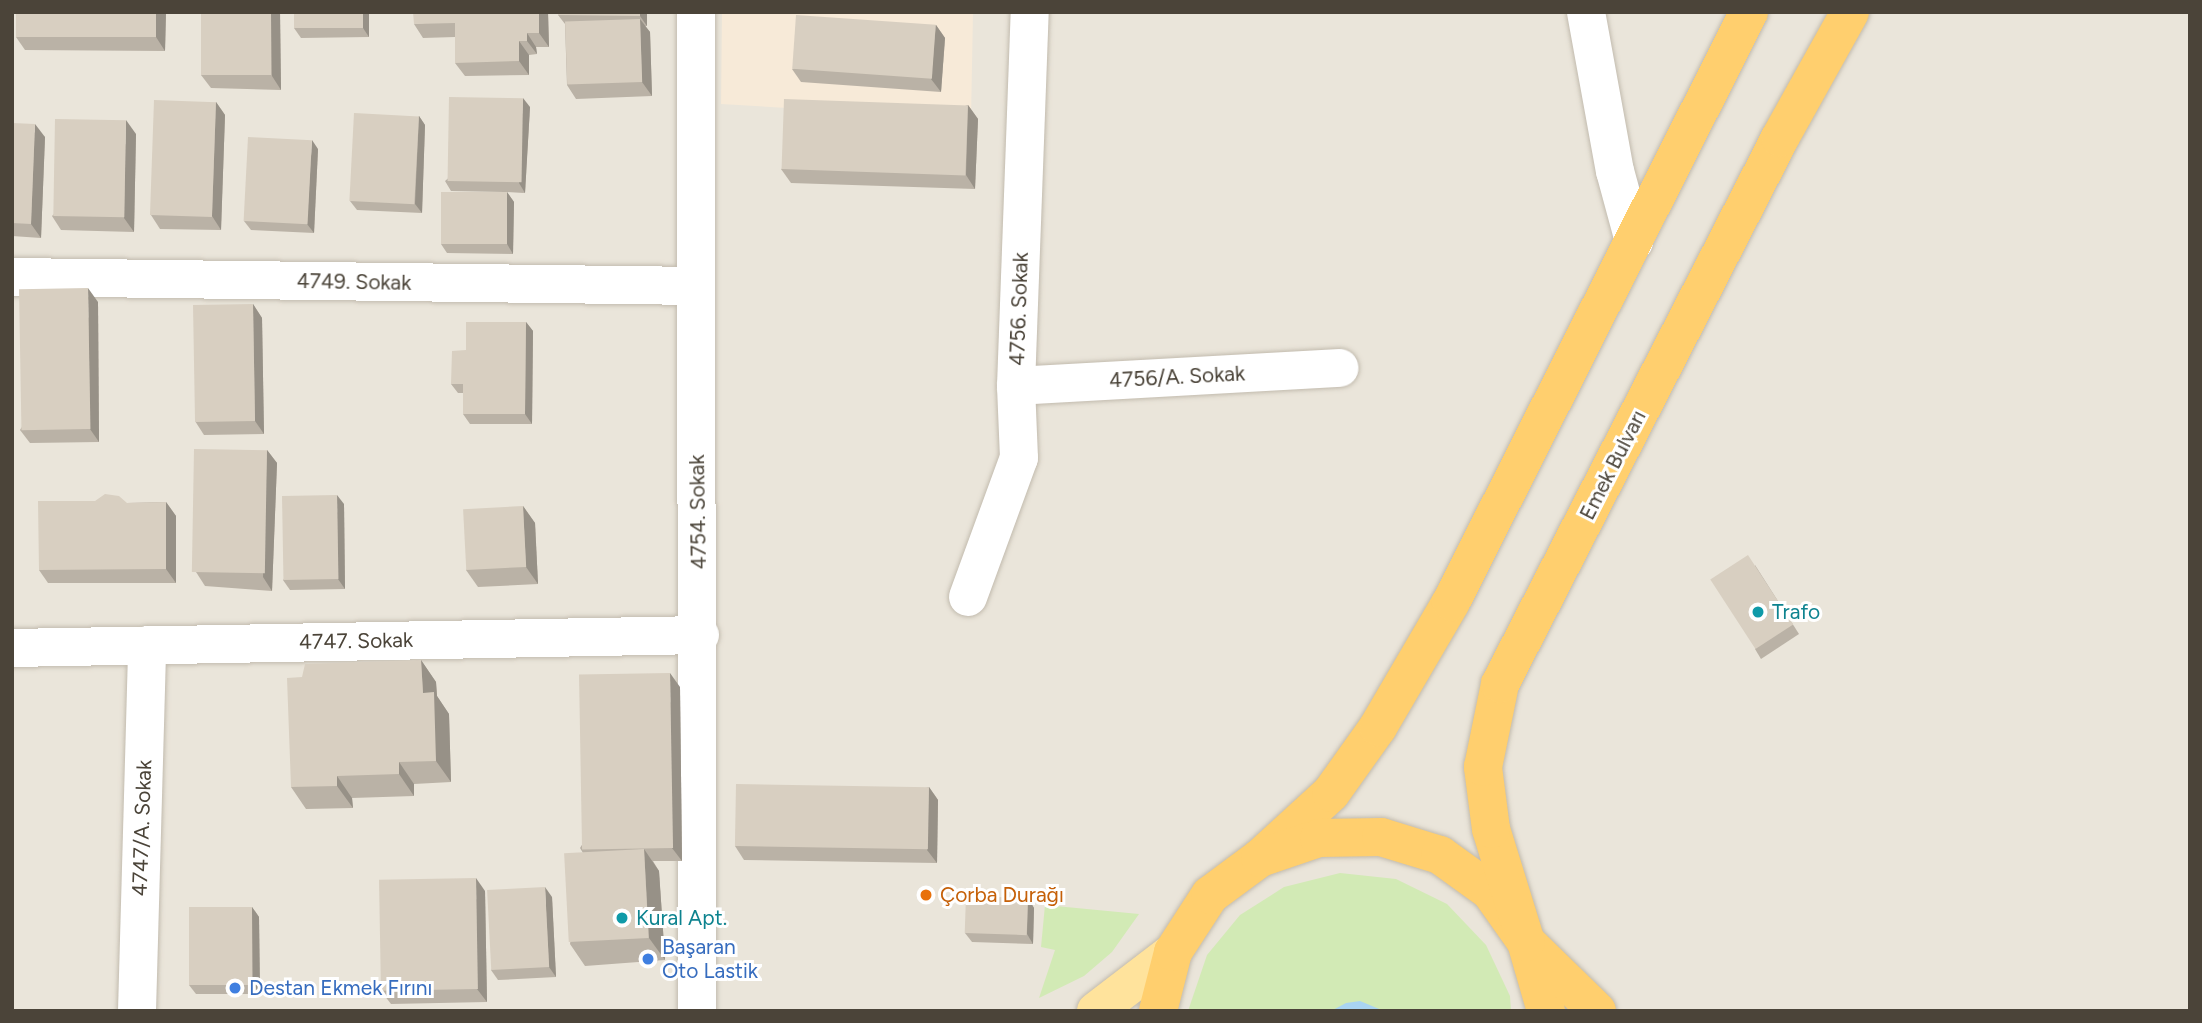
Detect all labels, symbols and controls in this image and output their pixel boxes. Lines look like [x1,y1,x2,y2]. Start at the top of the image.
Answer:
street label: 4756. Sokak [1004,252,1034,366]
street label: 4749. Sokak [296,268,412,296]
street label: 4756/A. Sokak [1108,361,1246,393]
street label: Emek Bulvarı [1575,406,1651,524]
street label: 4754. Sokak [684,454,712,570]
place label: Trafo [1772,599,1820,625]
marker: Trafo [1750,604,1766,620]
street label: 4747. Sokak [299,627,413,655]
street label: 4747/A. Sokak [127,759,157,897]
place label: Çorba Durağı [940,882,1064,908]
marker: Çorba Durağı [918,887,934,903]
place label: Kural Apt. [636,905,727,931]
marker: Kural Apt. [614,910,630,926]
place label: Başaran Oto Lastik [662,934,758,984]
marker: Başaran Oto Lastik [640,951,656,967]
place label: Destan Ekmek Fırını [249,975,432,1001]
marker: Destan Ekmek Fırını [227,980,243,996]

